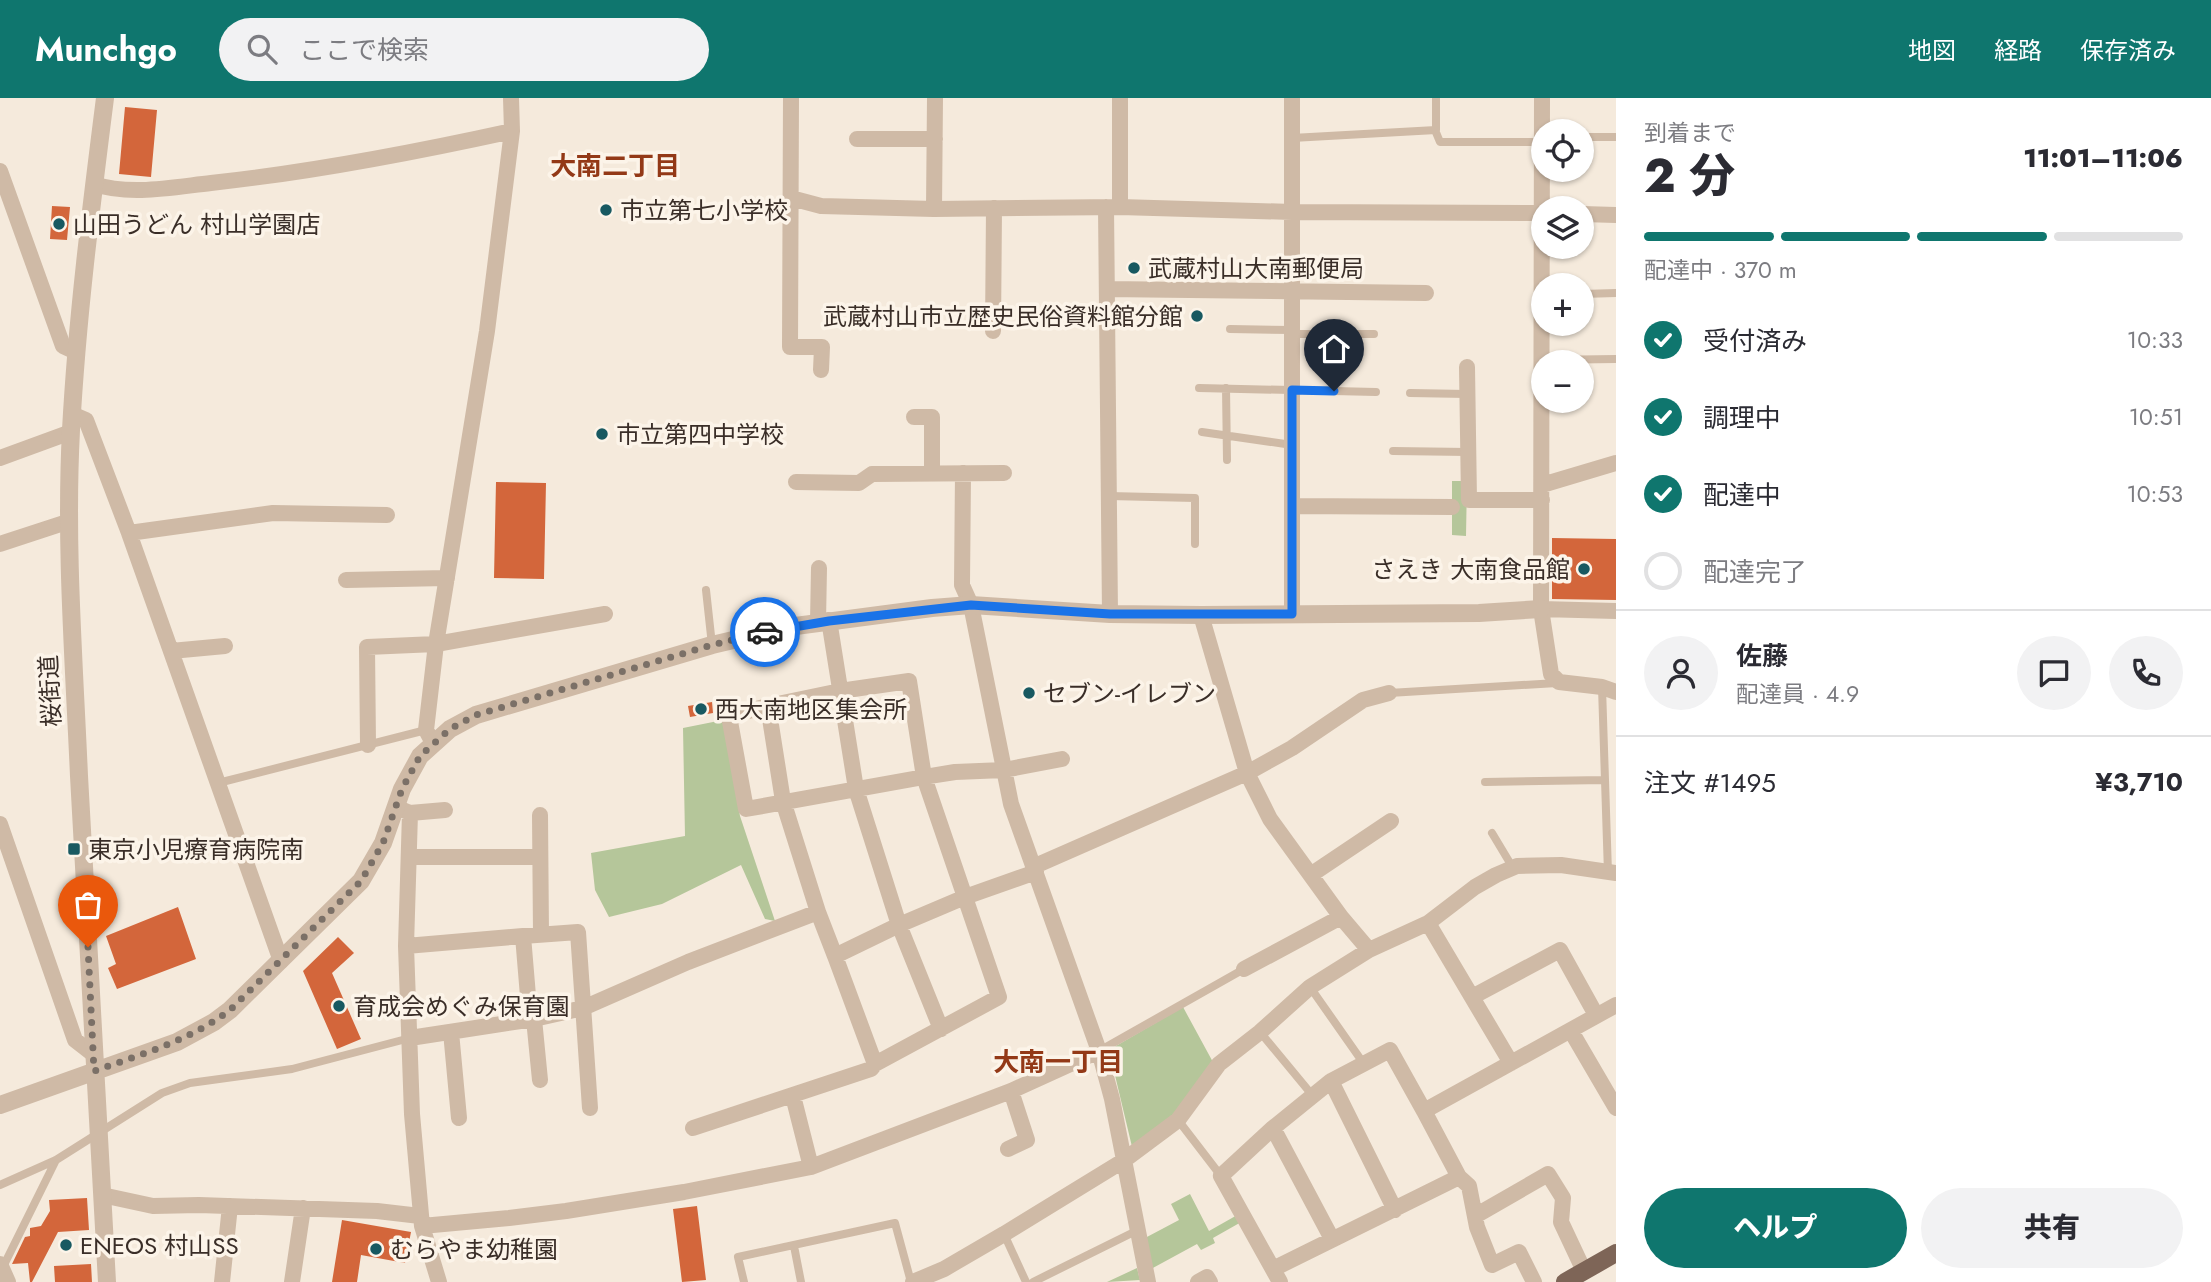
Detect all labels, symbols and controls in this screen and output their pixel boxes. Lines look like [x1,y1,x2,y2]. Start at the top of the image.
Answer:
search box [219,18,709,81]
text: Munchgo [35,26,177,73]
icon: search [243,30,281,68]
text: ここで検索 [299,31,429,69]
text: 地図 [1908,33,1956,68]
text: 経路 [1994,33,2042,68]
text: 保存済み [2080,33,2176,68]
text: 到着まで [1644,116,1736,150]
map controls [1531,119,1594,413]
button: locate [1531,119,1594,182]
text: 11:01–11:06 [2023,139,2183,177]
text: 2 分 [1644,143,1735,209]
district label: 大南二丁目 [550,147,680,185]
place label: 市立第七小学校 [620,193,788,228]
button: layers [1531,196,1594,259]
marker: 市立第七小学校 [598,202,614,218]
place label: 山田うどん 村山学園店 [73,207,320,242]
marker: 山田うどん 村山学園店 [51,216,67,232]
place label: 武蔵村山大南郵便局 [1148,251,1364,286]
text: 配達中 · 370 m [1644,253,1797,287]
marker: 武蔵村山大南郵便局 [1126,260,1142,276]
button: + [1531,273,1594,336]
place label: 武蔵村山市立歴史民俗資料館分館 [823,299,1183,334]
marker: 武蔵村山市立歴史民俗資料館分館 [1189,308,1205,324]
pin [1304,319,1364,391]
icon: check [1644,321,1682,359]
text: 受付済み [1703,322,1807,360]
text: 10:33 [2127,323,2183,357]
icon: home [1315,330,1353,368]
button: − [1531,350,1594,413]
icon: check [1644,398,1682,436]
text: 調理中 [1703,399,1781,437]
text: 10:51 [2129,400,2183,434]
place label: 市立第四中学校 [616,417,784,452]
marker: 市立第四中学校 [594,426,610,442]
icon: check [1644,475,1682,513]
text: 配達中 [1703,476,1781,514]
text: 10:53 [2126,477,2183,511]
place label: さえき 大南食品館 [1372,552,1570,587]
text: 配達完了 [1703,553,1807,591]
marker: さえき 大南食品館 [1576,561,1592,577]
courier [730,597,800,667]
icon: car [746,613,784,651]
button: person [1644,636,1718,710]
button: chat [2017,636,2091,710]
button: phone [2109,636,2183,710]
text: 佐藤 [1736,637,1788,675]
street label: 桜街道 [31,654,69,728]
place label: セブン-イレブン [1043,676,1216,711]
text: 配達員 · 4.9 [1736,677,1859,711]
marker: セブン-イレブン [1021,685,1037,701]
place label: 西大南地区集会所 [715,692,907,727]
marker: 西大南地区集会所 [693,701,709,717]
text: ¥3,710 [2095,763,2183,801]
text: 注文 #1495 [1644,764,1776,802]
place label: 東京小児療育病院南 [88,832,304,867]
marker: 東京小児療育病院南 [66,841,82,857]
pin [58,875,118,947]
icon: bag [69,886,107,924]
place label: 育成会めぐみ保育園 [353,989,570,1024]
marker: 育成会めぐみ保育園 [331,998,347,1014]
district label: 大南一丁目 [993,1043,1123,1081]
button: ヘルプ [1644,1188,1907,1268]
button: 共有 [1921,1188,2183,1268]
place label: ENEOS 村山SS [80,1228,239,1263]
place label: むらやま幼稚園 [390,1232,558,1267]
marker: ENEOS 村山SS [58,1237,74,1253]
marker: むらやま幼稚園 [368,1241,384,1257]

